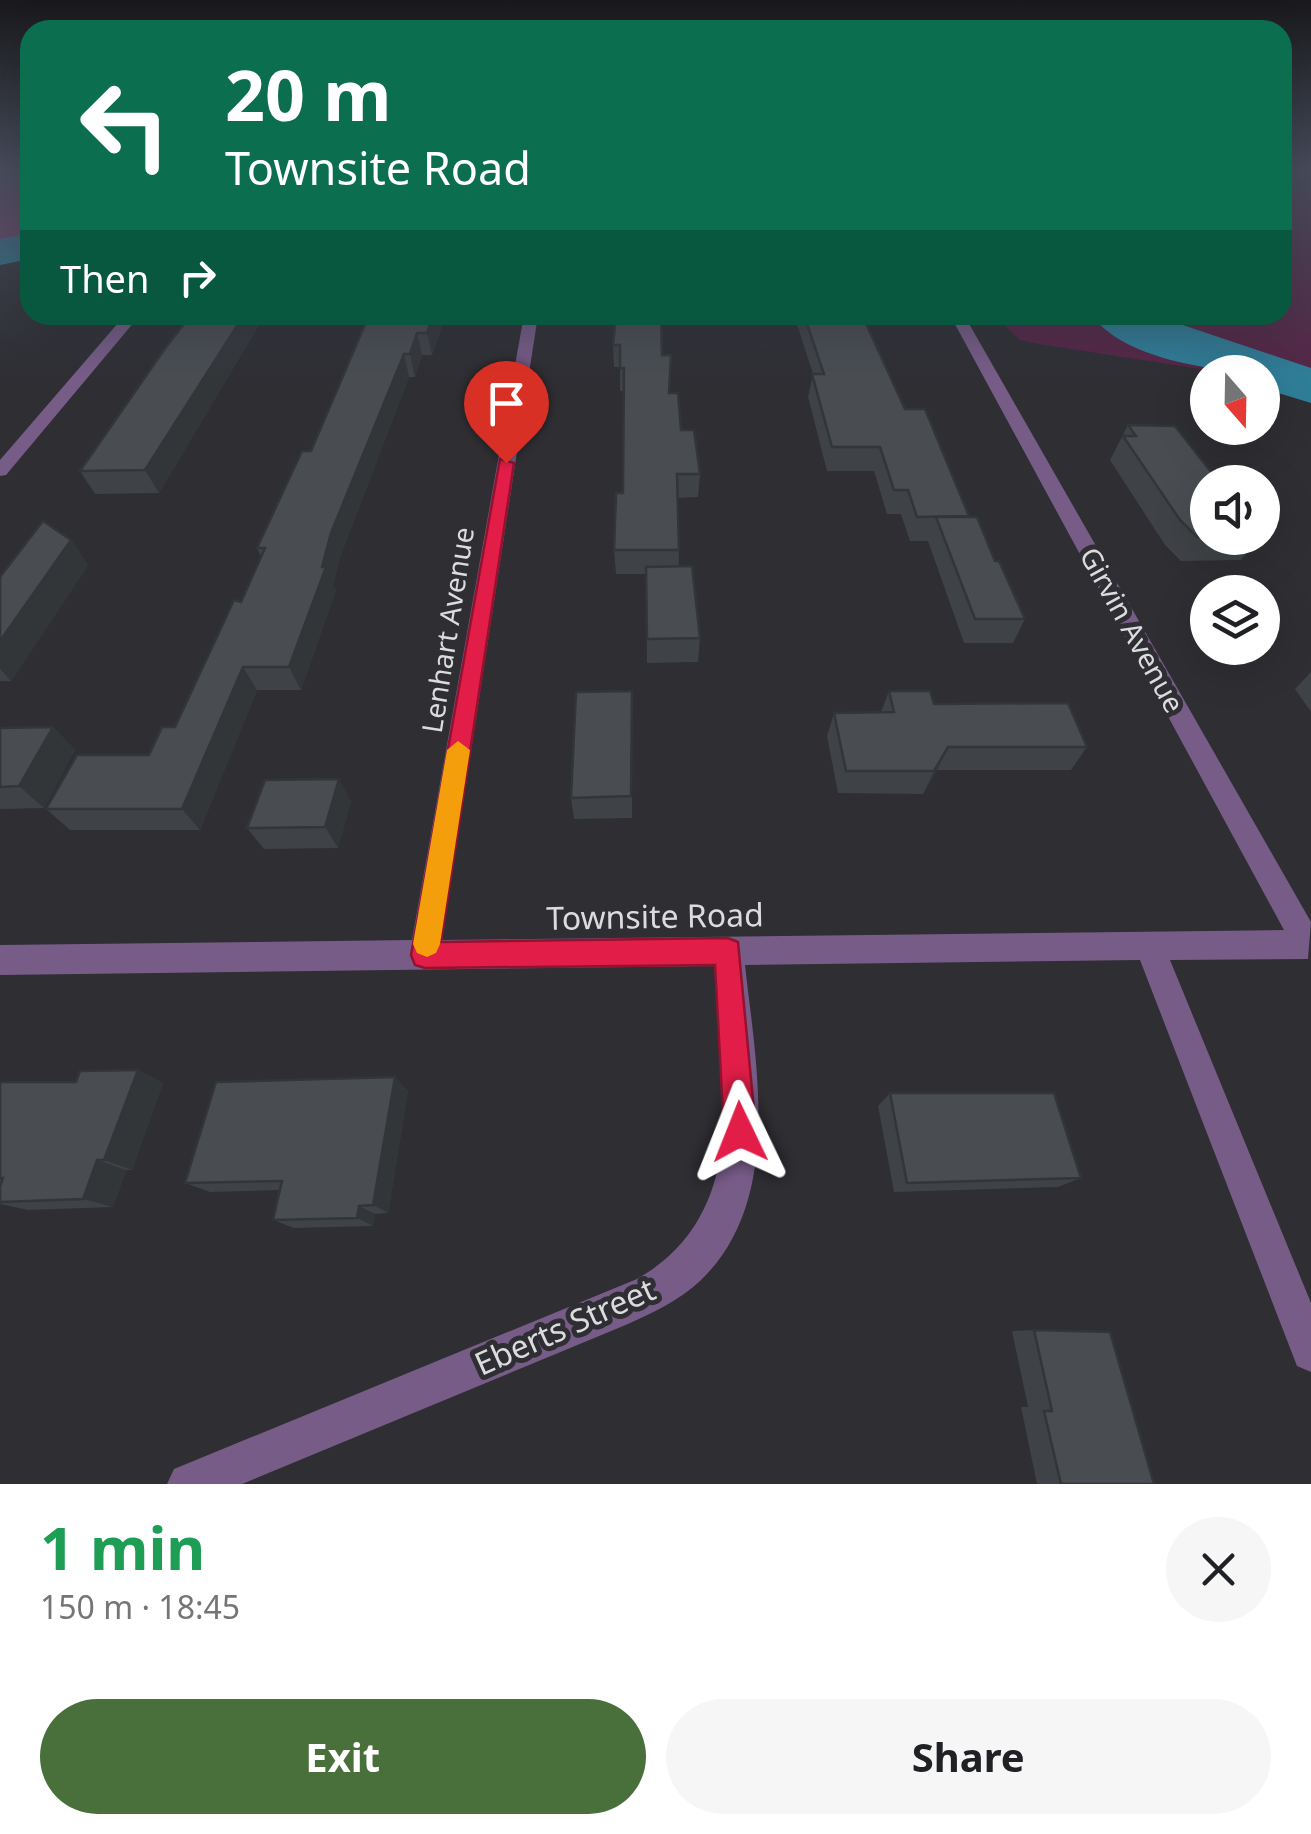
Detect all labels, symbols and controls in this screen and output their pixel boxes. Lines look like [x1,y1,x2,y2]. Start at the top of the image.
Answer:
text: 20 m [225,46,392,142]
icon: left [60,60,190,190]
text: Townsite Road [225,137,531,198]
icon: right [170,250,225,305]
text: Then [60,252,150,304]
north arrow [1190,355,1280,445]
map controls [1190,355,1280,665]
pin [464,361,549,464]
icon: arrive [479,376,534,431]
button: sound [1190,465,1280,555]
street label: Lenhart Avenue [412,524,482,736]
street label: Girvin Avenue [1072,540,1194,719]
button: layers [1190,575,1280,665]
street label: Townsite Road [546,892,764,939]
position arrow [688,1080,792,1184]
street label: Eberts Street [467,1267,661,1385]
text: 1 min [40,1506,205,1588]
button: close [1166,1517,1271,1622]
text: 150 m · 18:45 [40,1585,240,1628]
button: Exit [40,1699,646,1814]
button: Share [666,1699,1271,1814]

